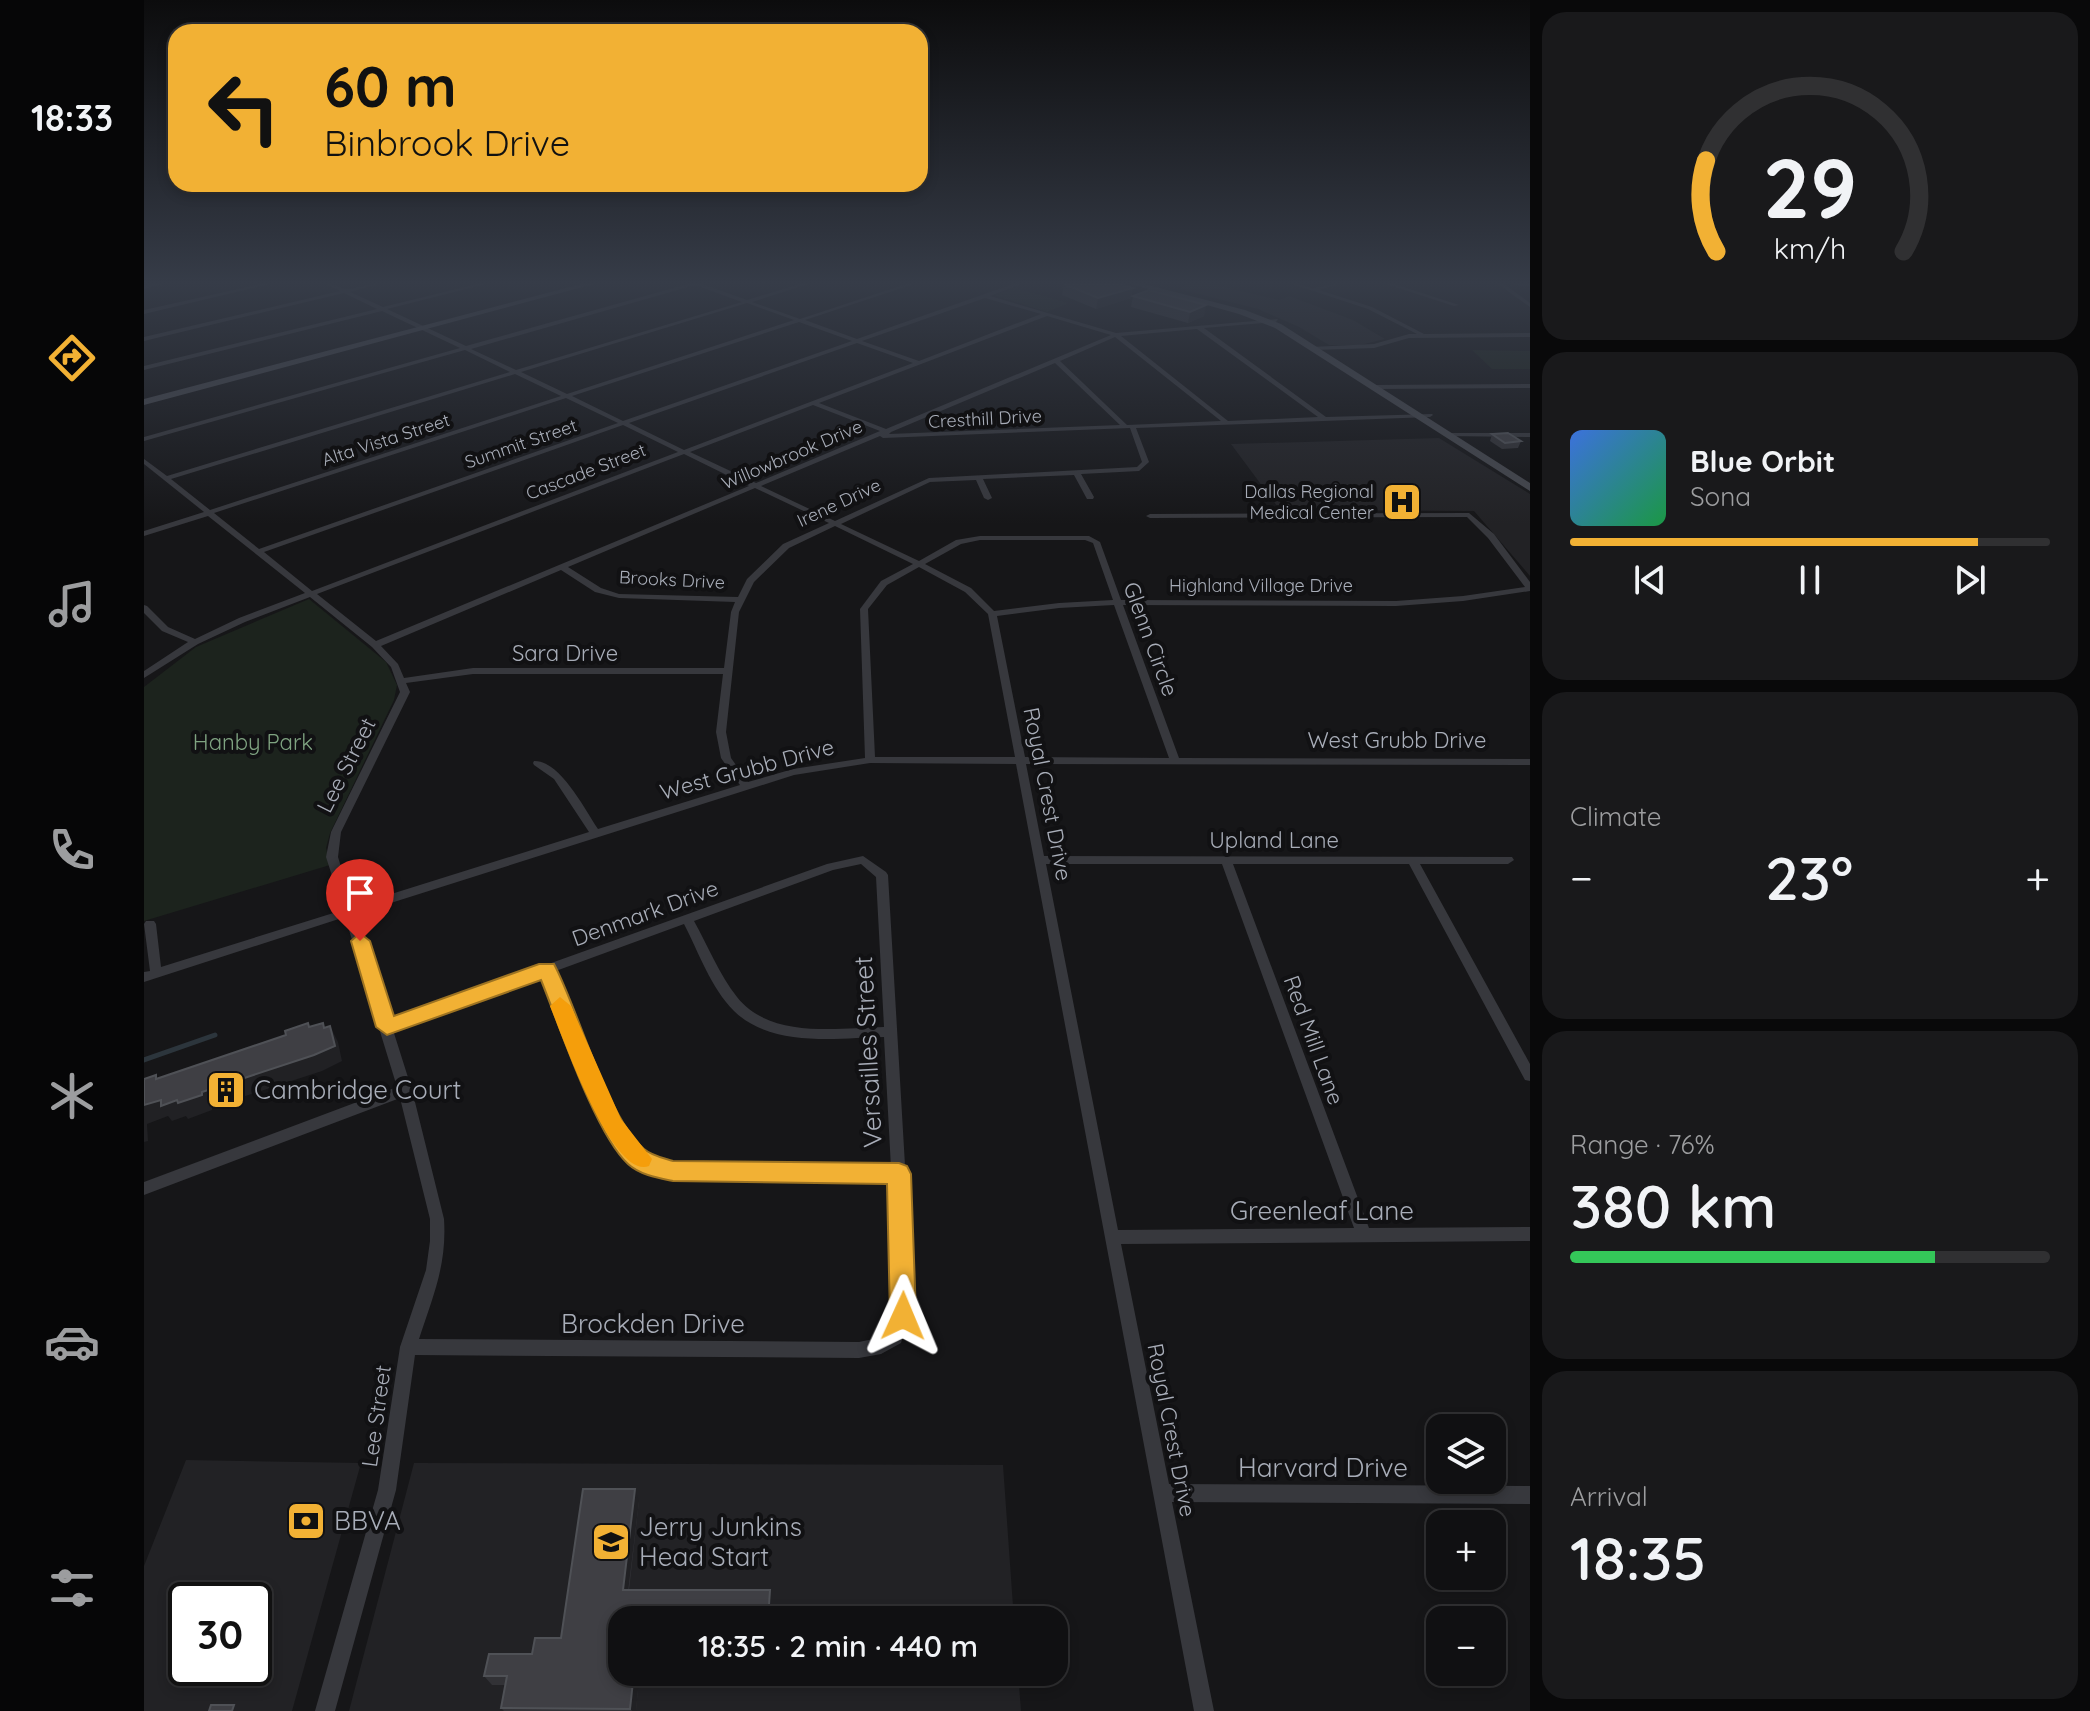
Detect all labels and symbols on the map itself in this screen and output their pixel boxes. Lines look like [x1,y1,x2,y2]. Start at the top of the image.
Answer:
street label: Cresthill Drive [928,404,1042,433]
street label: Alta Vista Street [319,408,453,471]
street label: Summit Street [462,414,580,473]
street label: Willowbrook Drive [718,414,866,495]
street label: Cascade Street [523,438,649,505]
street label: Irene Drive [793,473,884,532]
place label: Dallas Regional Medical Center [1244,480,1374,524]
hospital icon: Dallas Regional Medical Center [1381,481,1423,523]
street label: Brooks Drive [618,565,726,594]
street label: Highland Village Drive [1169,574,1353,597]
street label: Glenn Circle [1117,578,1185,700]
street label: Sara Drive [512,639,618,667]
street label: Royal Crest Drive [1017,705,1079,883]
street label: Lee Street [310,713,382,817]
street label: West Grubb Drive [1307,726,1487,754]
park label: Hanby Park [193,728,313,756]
street label: West Grubb Drive [657,732,837,806]
street label: Upland Lane [1209,826,1339,854]
pin [326,859,394,941]
street label: Denmark Drive [568,874,722,952]
street label: Versailles Street [846,955,889,1149]
street label: Red Mill Lane [1278,971,1350,1109]
building icon: Cambridge Court [205,1069,247,1111]
place label: Cambridge Court [254,1073,461,1106]
street label: Greenleaf Lane [1230,1194,1414,1227]
position arrow [861,1274,945,1358]
street label: Brockden Drive [561,1307,745,1340]
street label: Royal Crest Drive [1141,1341,1203,1519]
street label: Lee Street [355,1363,397,1469]
street label: Harvard Drive [1238,1451,1408,1484]
bank icon: BBVA [285,1500,327,1542]
place label: BBVA [334,1504,401,1537]
place label: Jerry Junkins Head Start [639,1510,802,1573]
school or university icon: Jerry Junkins Head Start [590,1521,632,1563]
speed limit sign: 30 [168,1582,272,1686]

